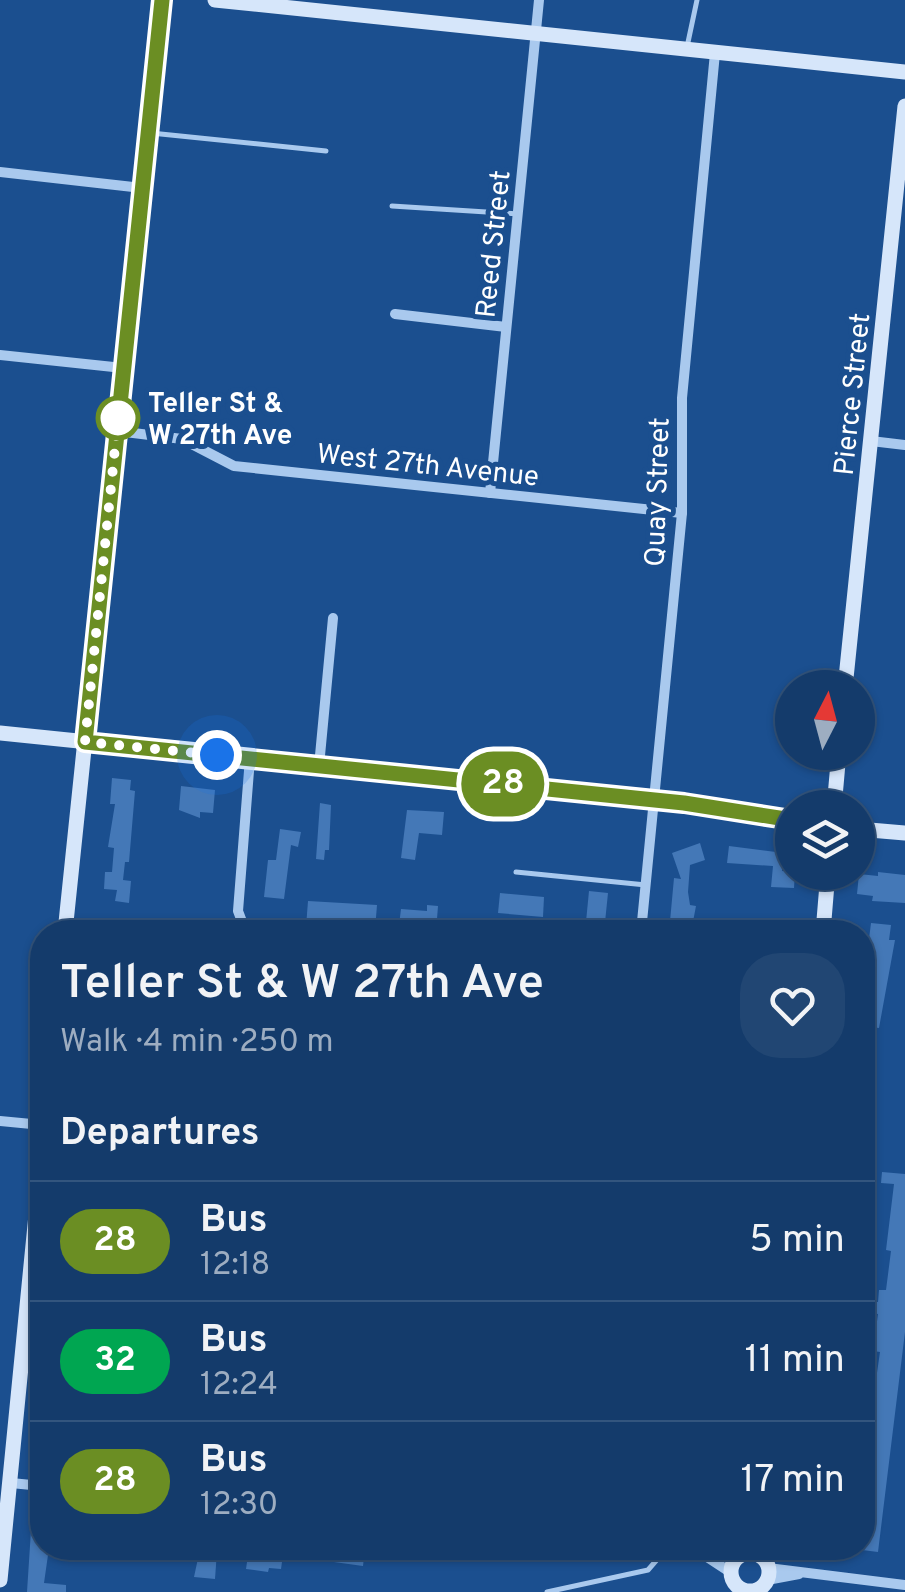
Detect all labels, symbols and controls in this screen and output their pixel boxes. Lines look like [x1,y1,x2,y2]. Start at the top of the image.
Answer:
street label: Reed Street [469,169,521,320]
street label: Pierce Street [828,311,880,477]
place label: Teller St & W 27th Ave [148,387,292,455]
marker: Teller St & W 27th Ave [97,397,139,439]
street label: Quay Street [638,417,680,567]
street label: West 27th Avenue [315,437,541,497]
north arrow [775,670,875,770]
map controls [775,670,875,890]
your location [192,730,242,780]
line badge: 28 [458,752,548,816]
text: 28 [481,762,525,806]
button: layers [775,790,875,890]
button: heart [740,953,845,1058]
text: Teller St & W 27th Ave [60,955,544,1015]
text: Walk · 4 min · 250 m [60,1023,334,1063]
text: Departures [60,1110,260,1159]
text: Bus [200,1197,267,1246]
text: 5 min [749,1217,845,1266]
text: 28 [93,1219,137,1263]
text: 12:18 [200,1246,270,1286]
text: Bus [200,1317,267,1366]
text: 11 min [744,1337,845,1386]
text: 32 [94,1339,136,1383]
text: 12:24 [200,1366,278,1406]
text: Bus [200,1437,267,1486]
text: 17 min [740,1457,845,1506]
text: 28 [93,1459,137,1503]
text: 12:30 [200,1486,278,1526]

